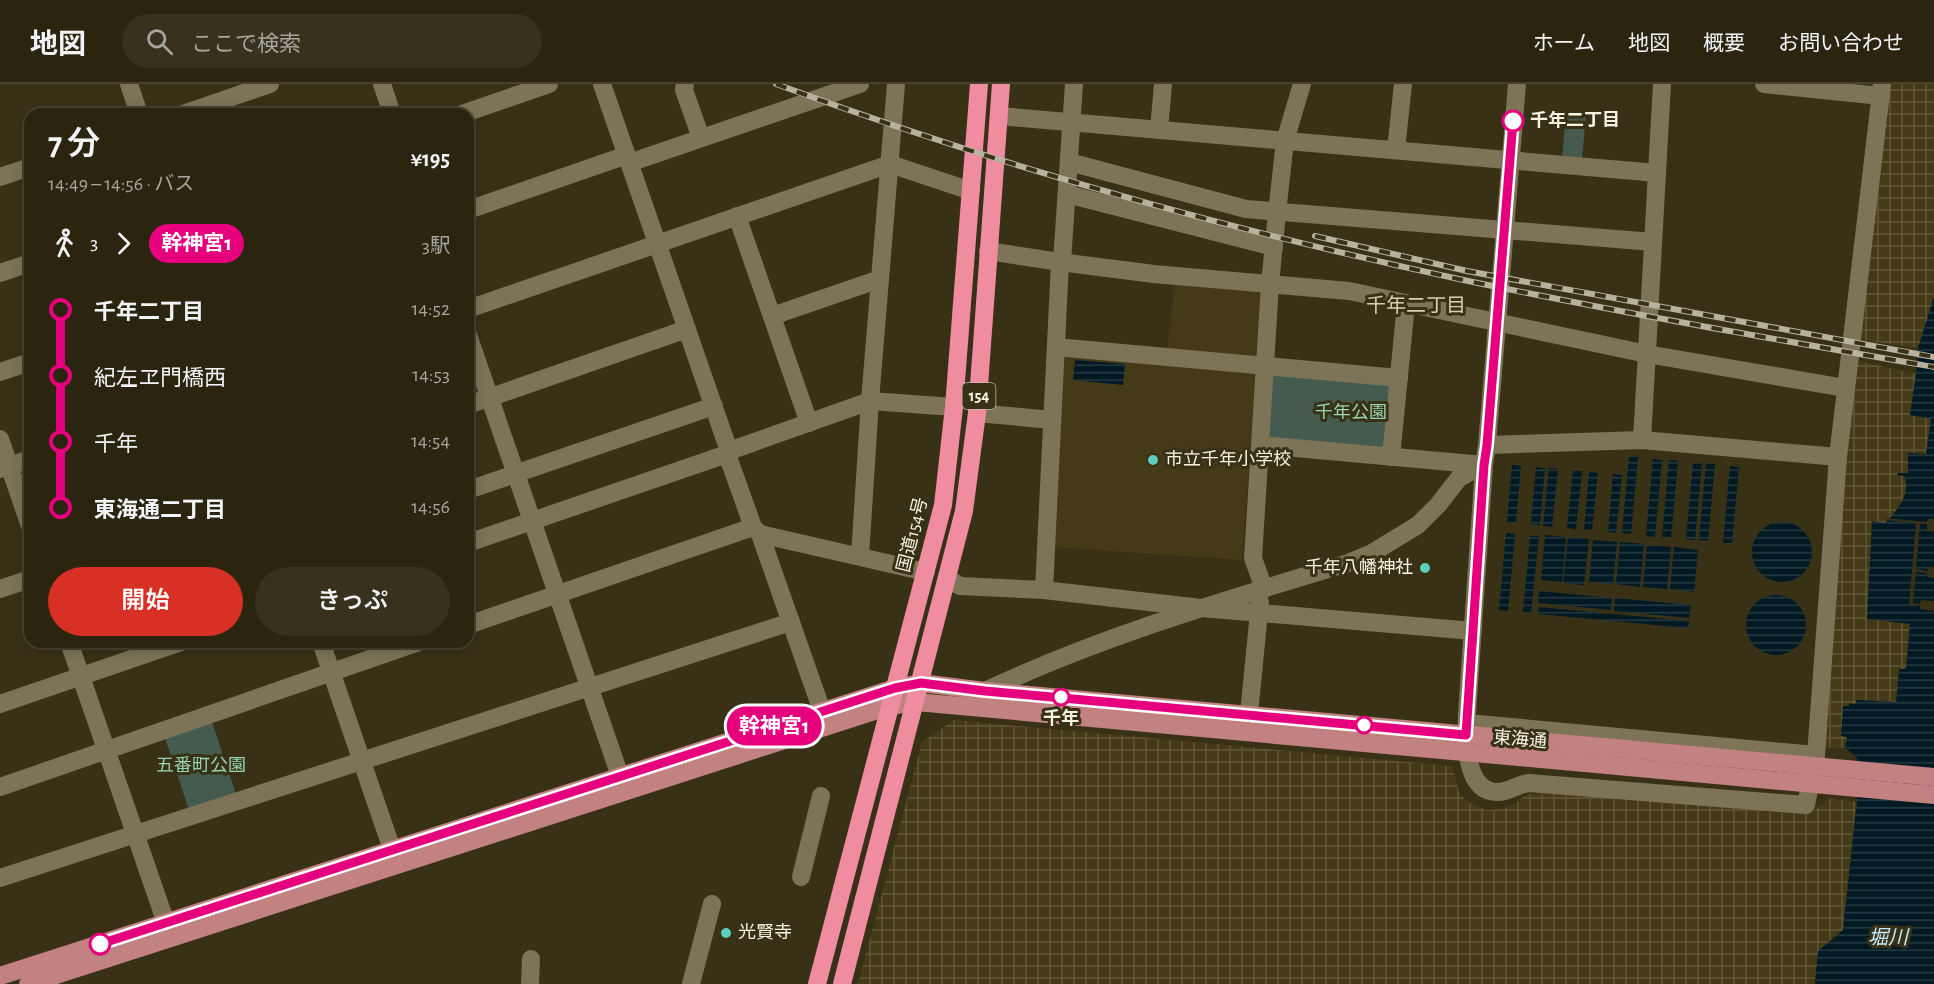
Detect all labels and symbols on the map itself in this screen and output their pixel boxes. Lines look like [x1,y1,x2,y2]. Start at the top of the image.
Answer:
marker: 千年二丁目 [1502,110,1524,132]
place label: 千年二丁目 [1530,110,1620,130]
district label: 千年二丁目 [1366,295,1466,316]
road number: 154 [962,383,996,409]
park label: 千年公園 [1315,403,1387,422]
place label: 市立千年小学校 [1165,449,1291,469]
marker: 市立千年小学校 [1146,453,1160,467]
street label: 国道154号 [893,495,931,574]
place label: 千年八幡神社 [1305,558,1413,577]
marker: 千年八幡神社 [1418,561,1432,575]
marker: 千年 [1052,688,1070,706]
line badge: 幹神宮1 [732,706,816,746]
place label: 千年 [1043,708,1079,728]
unlabelled marker [1355,716,1373,734]
street label: 東海通 [1492,727,1548,751]
park label: 五番町公園 [156,756,246,775]
place label: 光賢寺 [738,923,792,942]
marker: 光賢寺 [719,926,733,940]
water label: 堀川 [1868,927,1910,948]
unlabelled marker [89,933,111,955]

